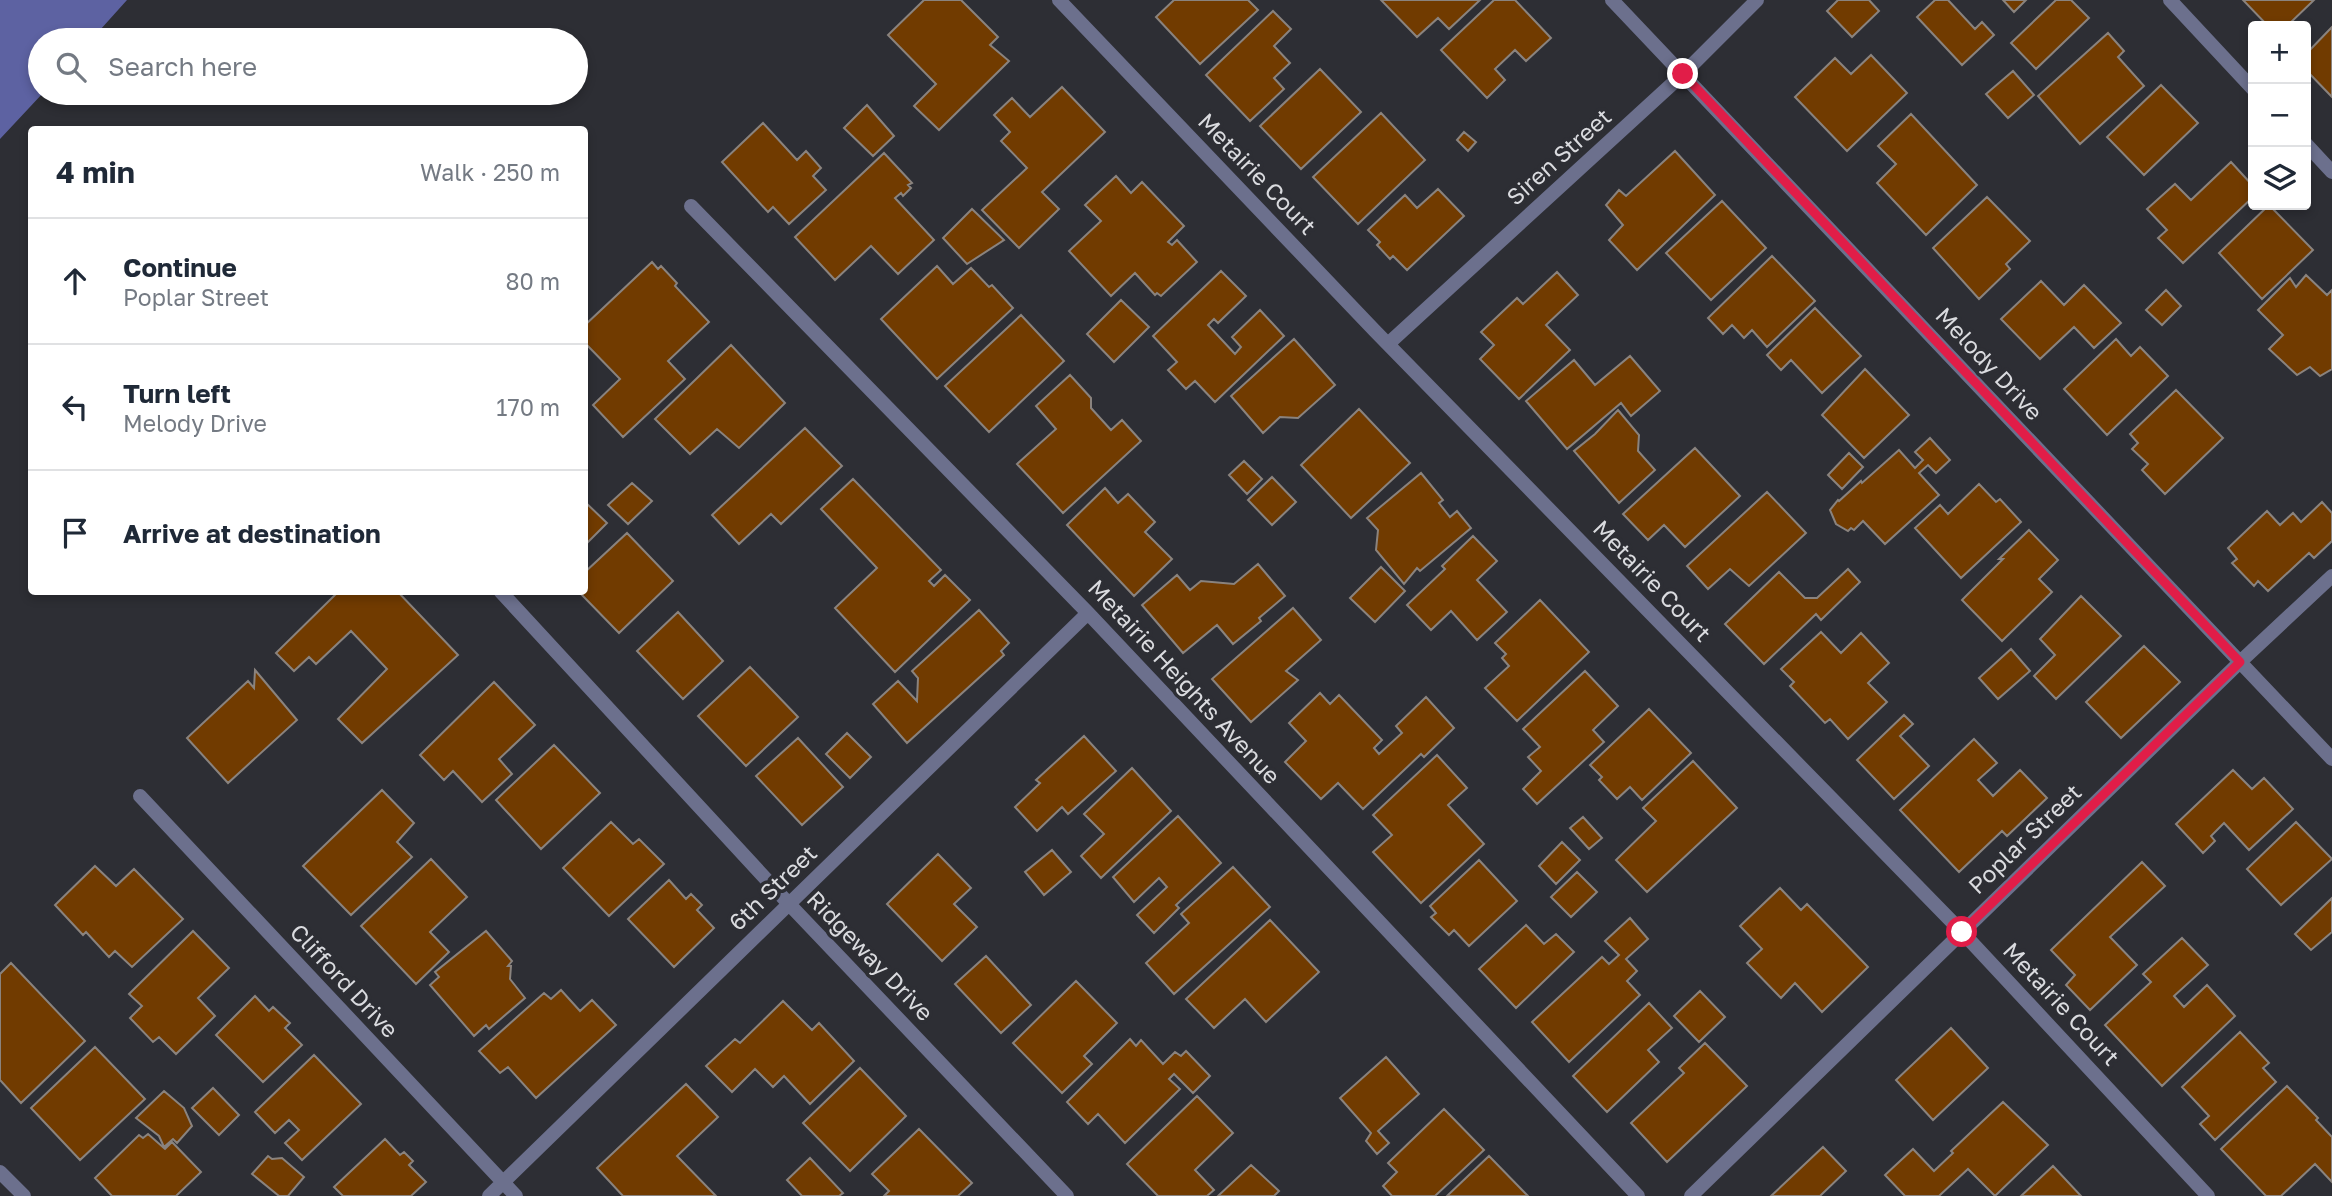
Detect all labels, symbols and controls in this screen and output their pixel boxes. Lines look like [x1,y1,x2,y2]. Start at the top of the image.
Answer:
map controls [2248,21,2311,210]
button: + [2248,21,2311,84]
search box [28,28,588,105]
icon: search [52,48,90,86]
text: Search here [108,51,257,82]
route end [1667,58,1698,89]
button: − [2248,84,2311,147]
street label: Siren Street [1500,102,1616,210]
street label: Metairie Court [1193,107,1323,240]
button: layers [2248,147,2311,210]
text: 4 min [56,154,135,190]
text: Walk · 250 m [420,158,560,186]
text: Continue [123,252,237,283]
icon: ahead [56,262,94,300]
text: 80 m [506,267,560,295]
text: Poplar Street [123,283,269,311]
street label: Melody Drive [1930,301,2049,425]
text: Turn left [123,378,231,409]
icon: left [56,388,94,426]
text: 170 m [496,393,560,421]
text: Melody Drive [123,409,267,437]
icon: arrive [56,514,94,552]
street label: Metairie Court [1588,514,1718,647]
text: Arrive at destination [123,518,381,549]
street label: Metairie Heights Avenue [1083,573,1287,789]
street label: Poplar Street [1962,778,2087,899]
street label: 6th Street [723,839,822,936]
street label: Ridgeway Drive [802,885,940,1026]
route start [1946,916,1977,947]
street label: Clifford Drive [285,918,405,1043]
street label: Metairie Court [1998,936,2126,1071]

